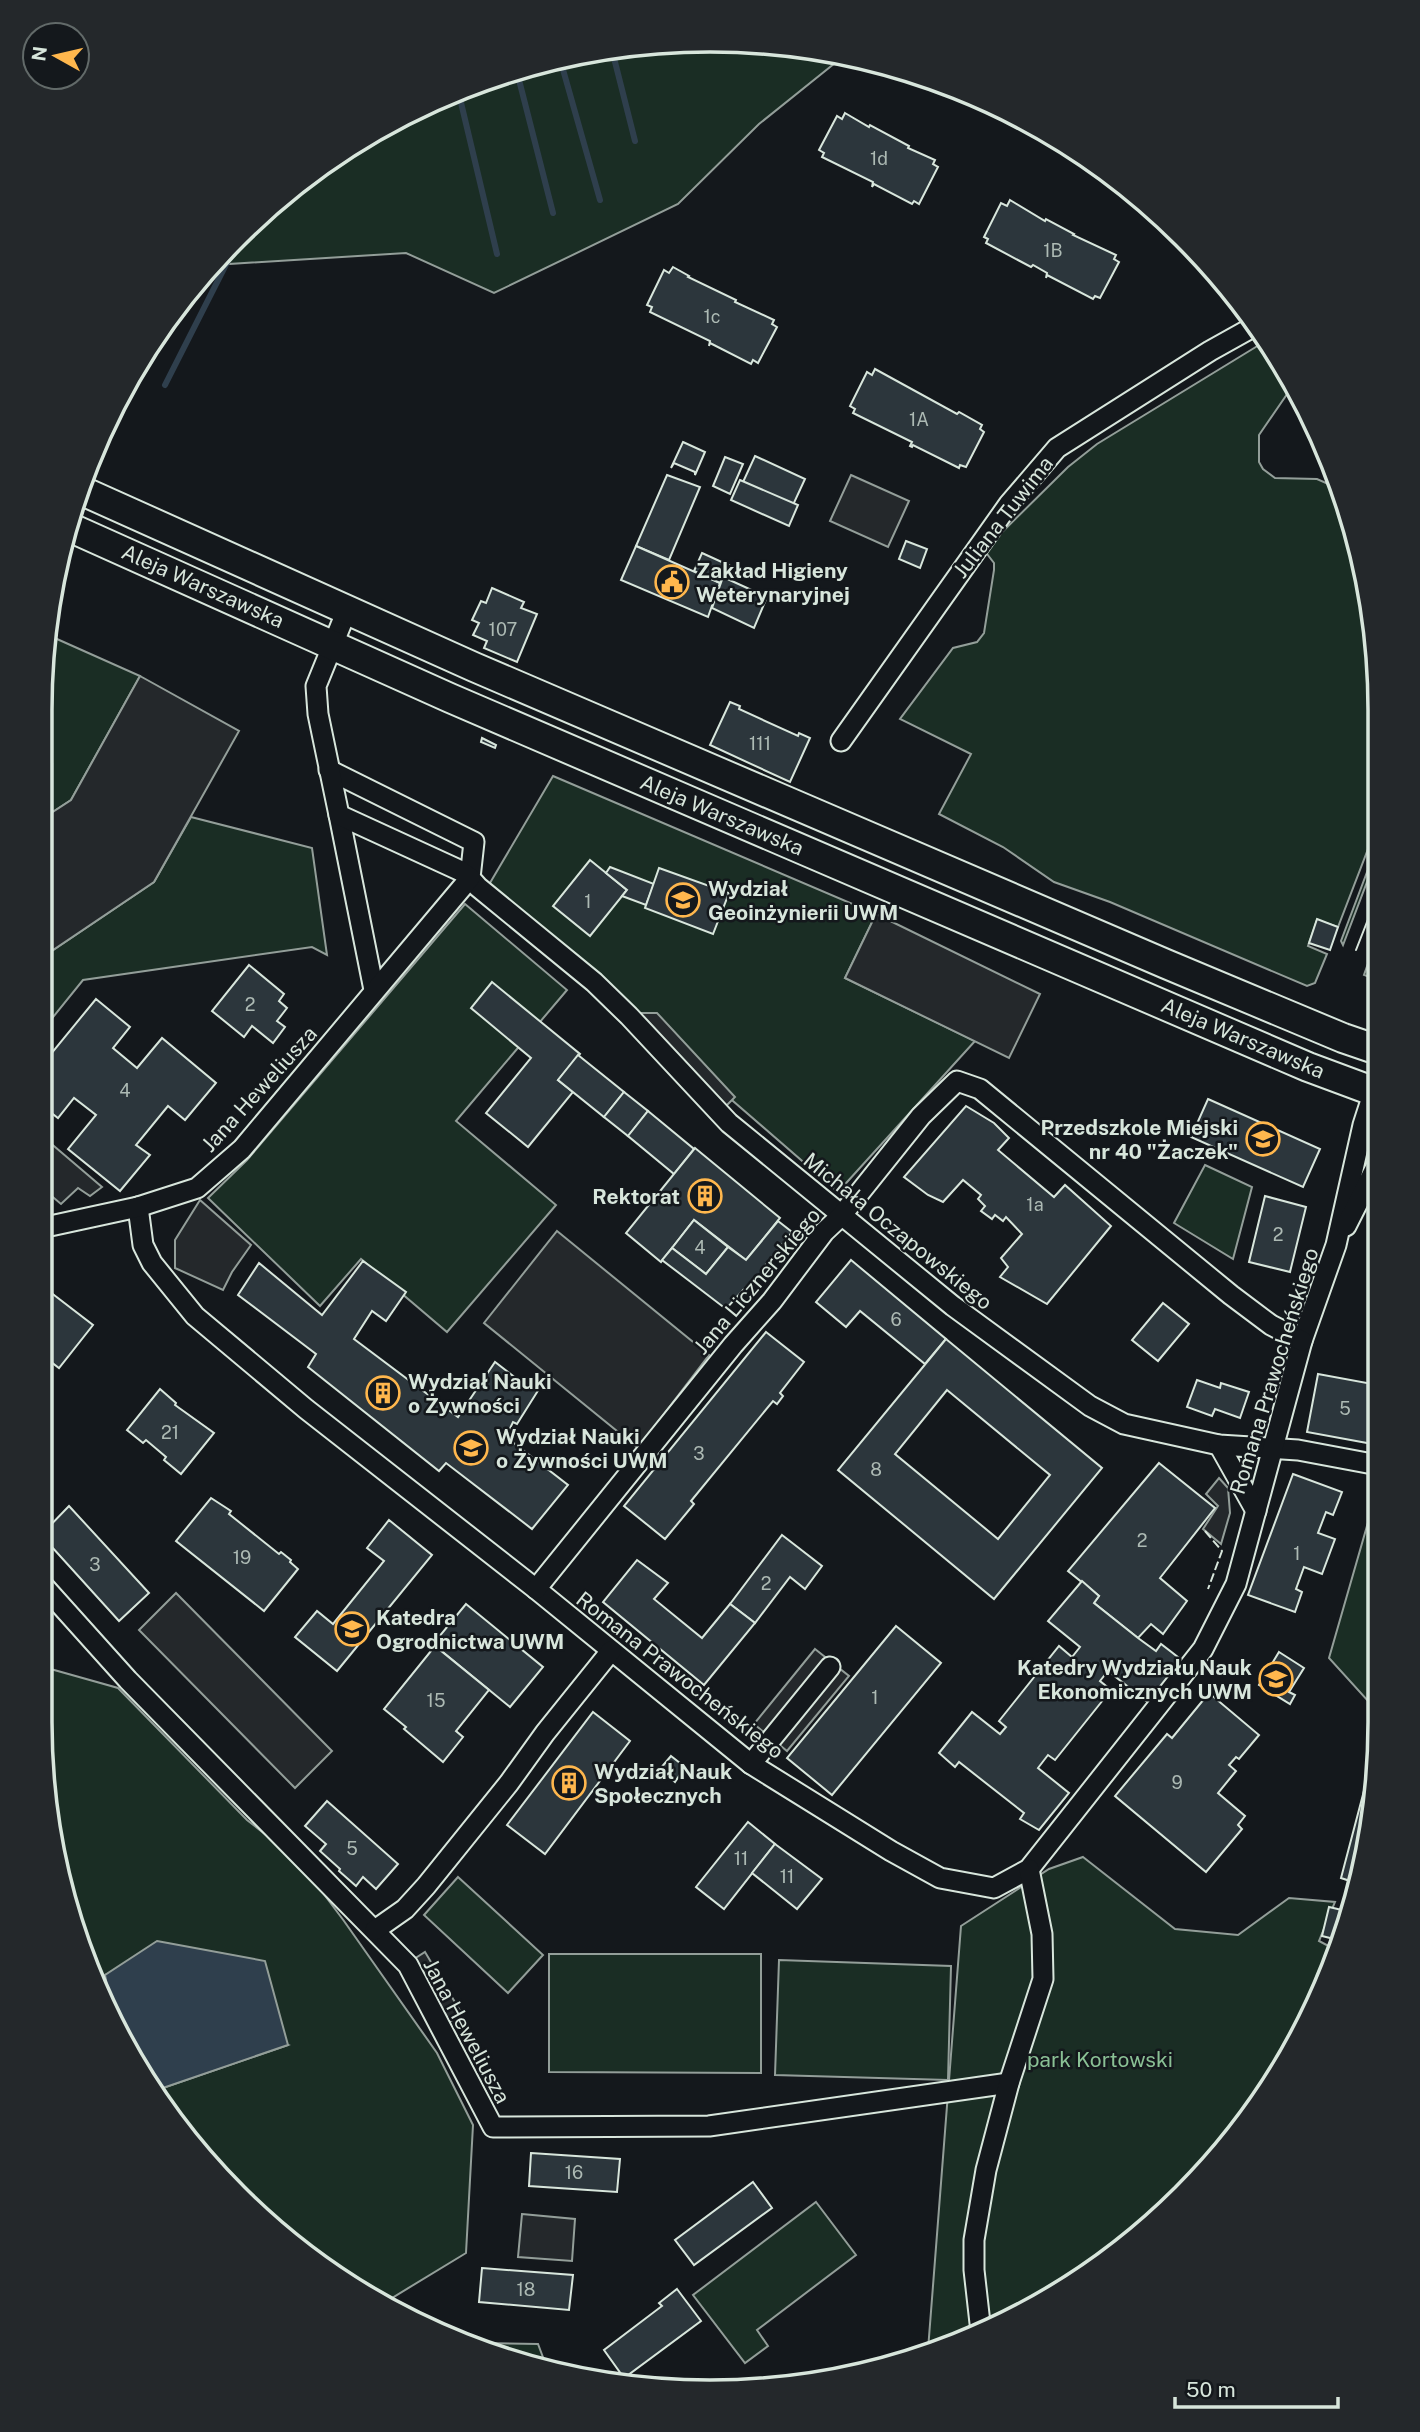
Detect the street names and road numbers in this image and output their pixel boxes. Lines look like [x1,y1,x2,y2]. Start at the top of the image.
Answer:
street label: Juliana Tuwima [948,451,1058,583]
street label: Aleja Warszawska [118,539,288,633]
street label: Aleja Warszawska [636,769,808,861]
street label: Aleja Warszawska [1157,992,1329,1084]
street label: Jana Heweliusza [196,1021,322,1157]
street label: Michała Oczapowskiego [799,1147,997,1315]
street label: Jana Licznerskiego [688,1203,826,1359]
street label: Romana Prawocheńskiego [1225,1245,1323,1497]
street label: Romana Prawocheńskiego [571,1586,789,1764]
street label: Jana Heweliusza [418,1954,516,2108]

